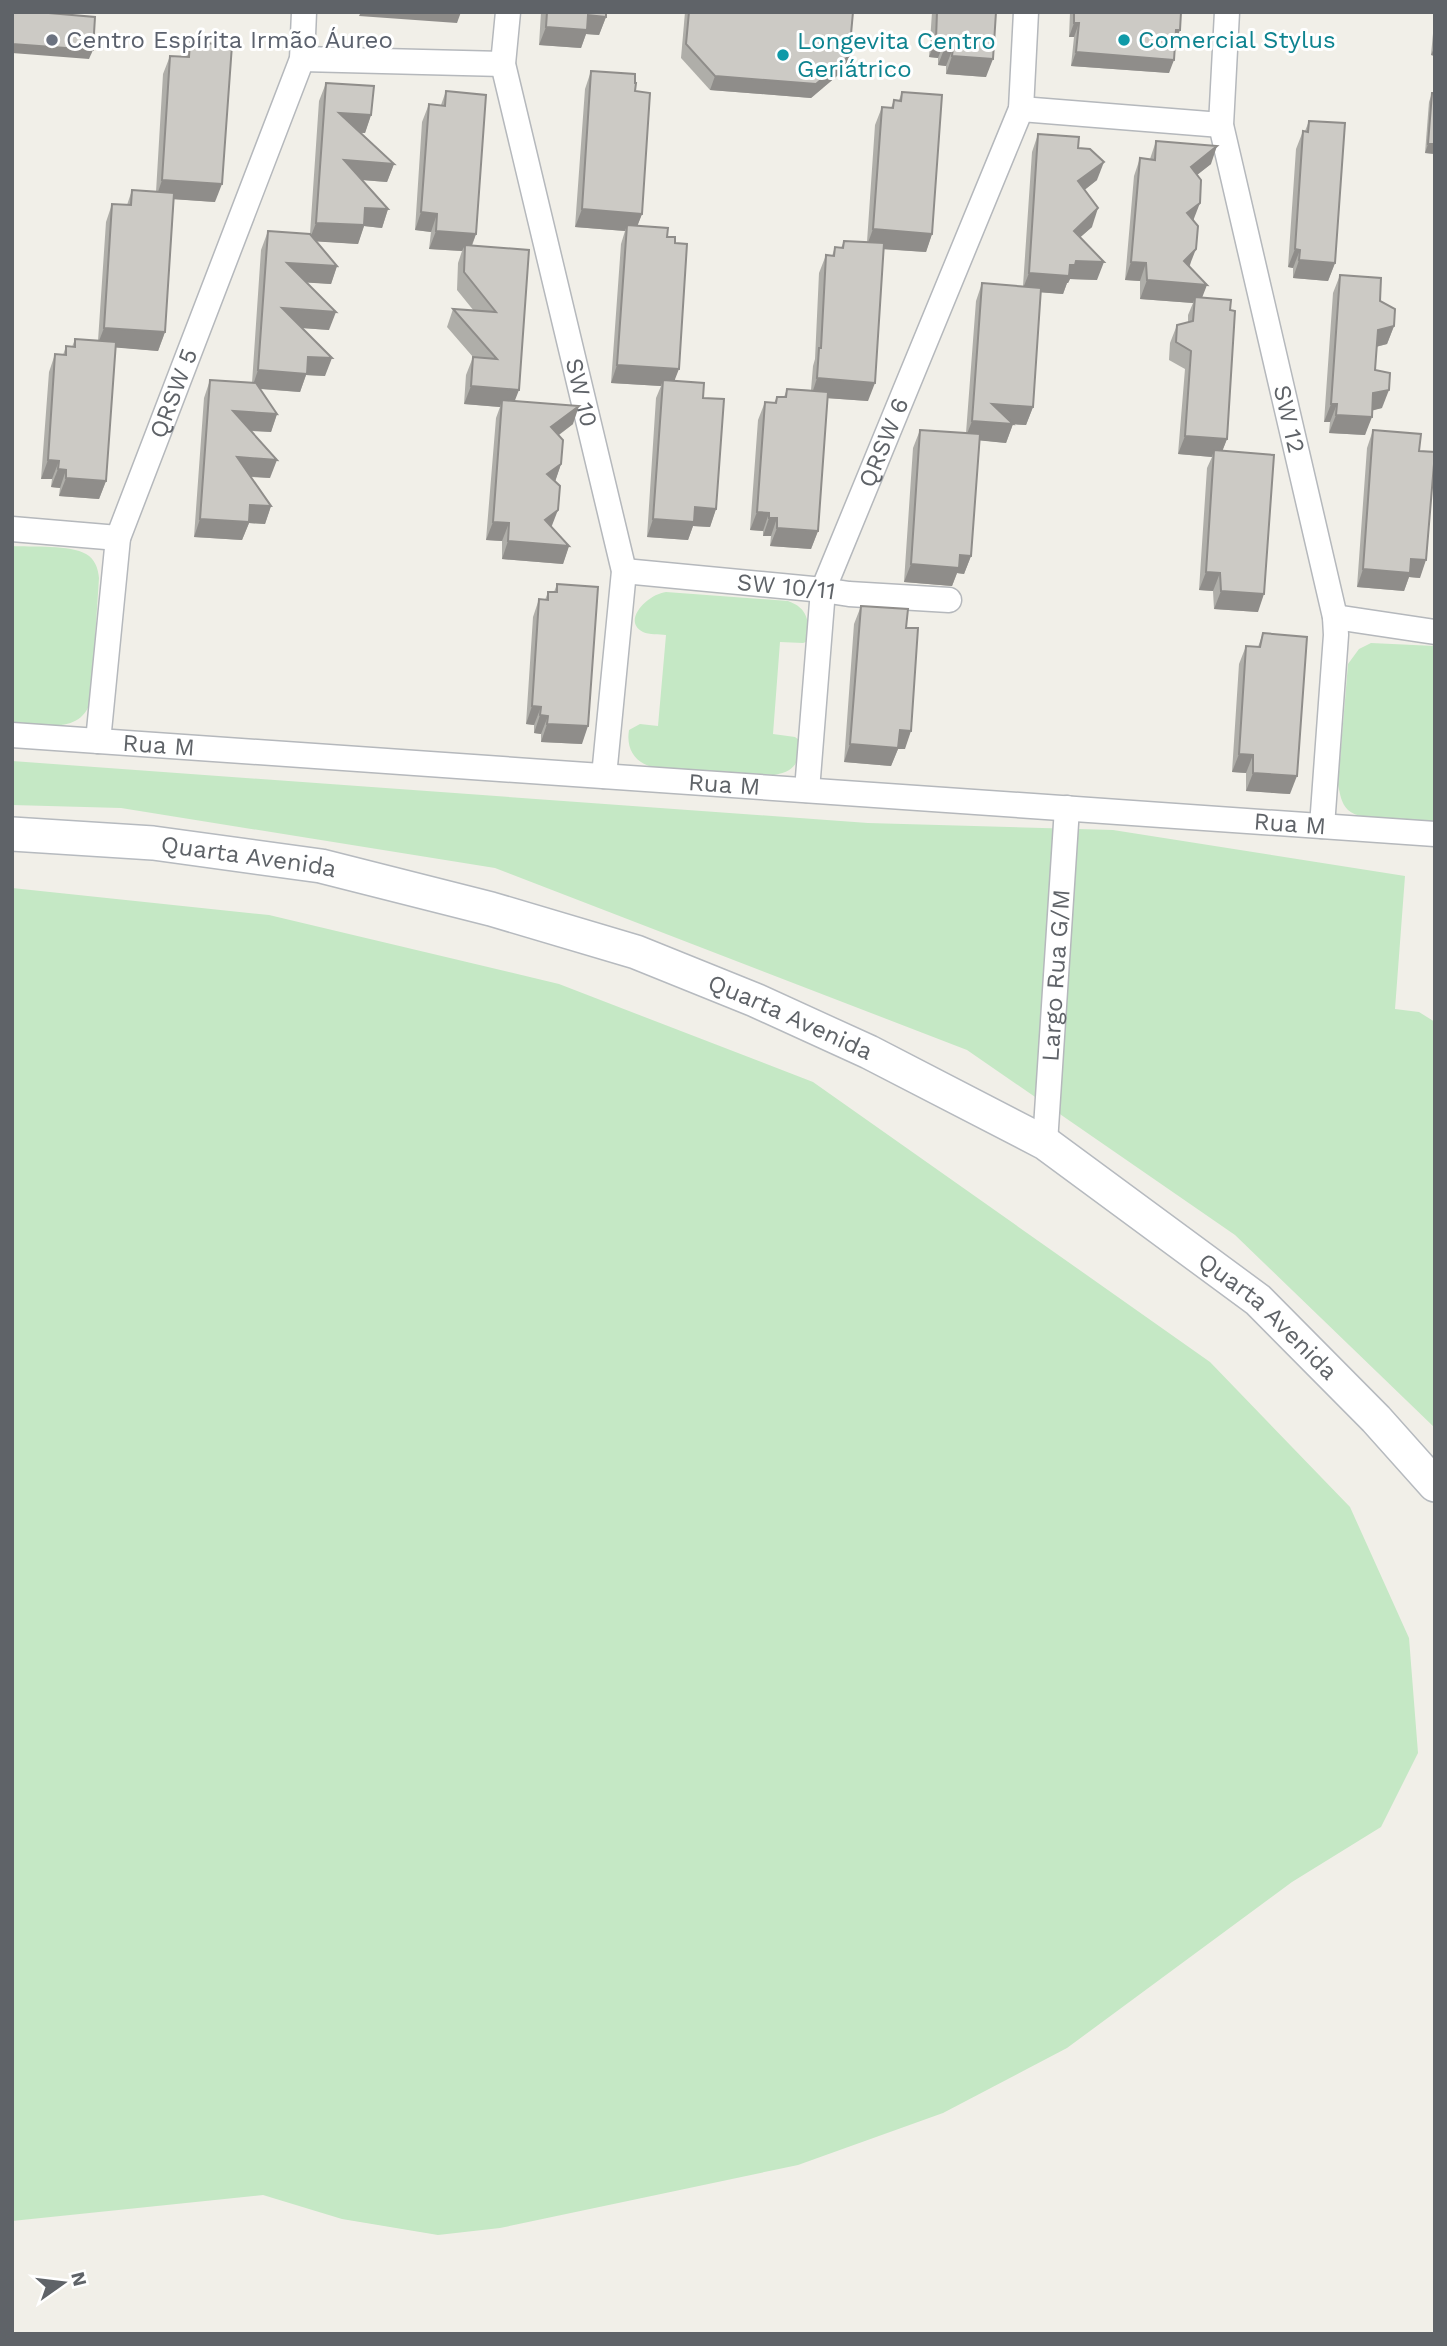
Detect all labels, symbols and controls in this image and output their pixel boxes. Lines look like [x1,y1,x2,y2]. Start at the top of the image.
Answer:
place label: Centro Espírita Irmão Áureo [66,26,393,54]
place label: Comercial Stylus [1138,26,1336,54]
place label: Longevita Centro Geriátrico [797,27,996,83]
marker: Centro Espírita Irmão Áureo [44,32,60,48]
marker: Comercial Stylus [1116,32,1132,48]
marker: Longevita Centro Geriátrico [775,47,791,63]
street label: QRSW 5 [144,344,203,442]
street label: SW 10 [560,355,603,430]
street label: SW 12 [1268,382,1311,456]
street label: QRSW 6 [853,394,915,492]
street label: SW 10/11 [736,568,837,606]
street label: Rua M [122,729,196,762]
street label: Rua M [687,768,761,801]
street label: Rua M [1253,807,1327,840]
street label: Quarta Avenida [159,830,340,883]
street label: Largo Rua G/M [1036,888,1076,1062]
street label: Quarta Avenida [704,969,877,1066]
street label: Quarta Avenida [1193,1247,1343,1386]
north arrow [28,2248,98,2318]
text: N [66,2269,92,2289]

